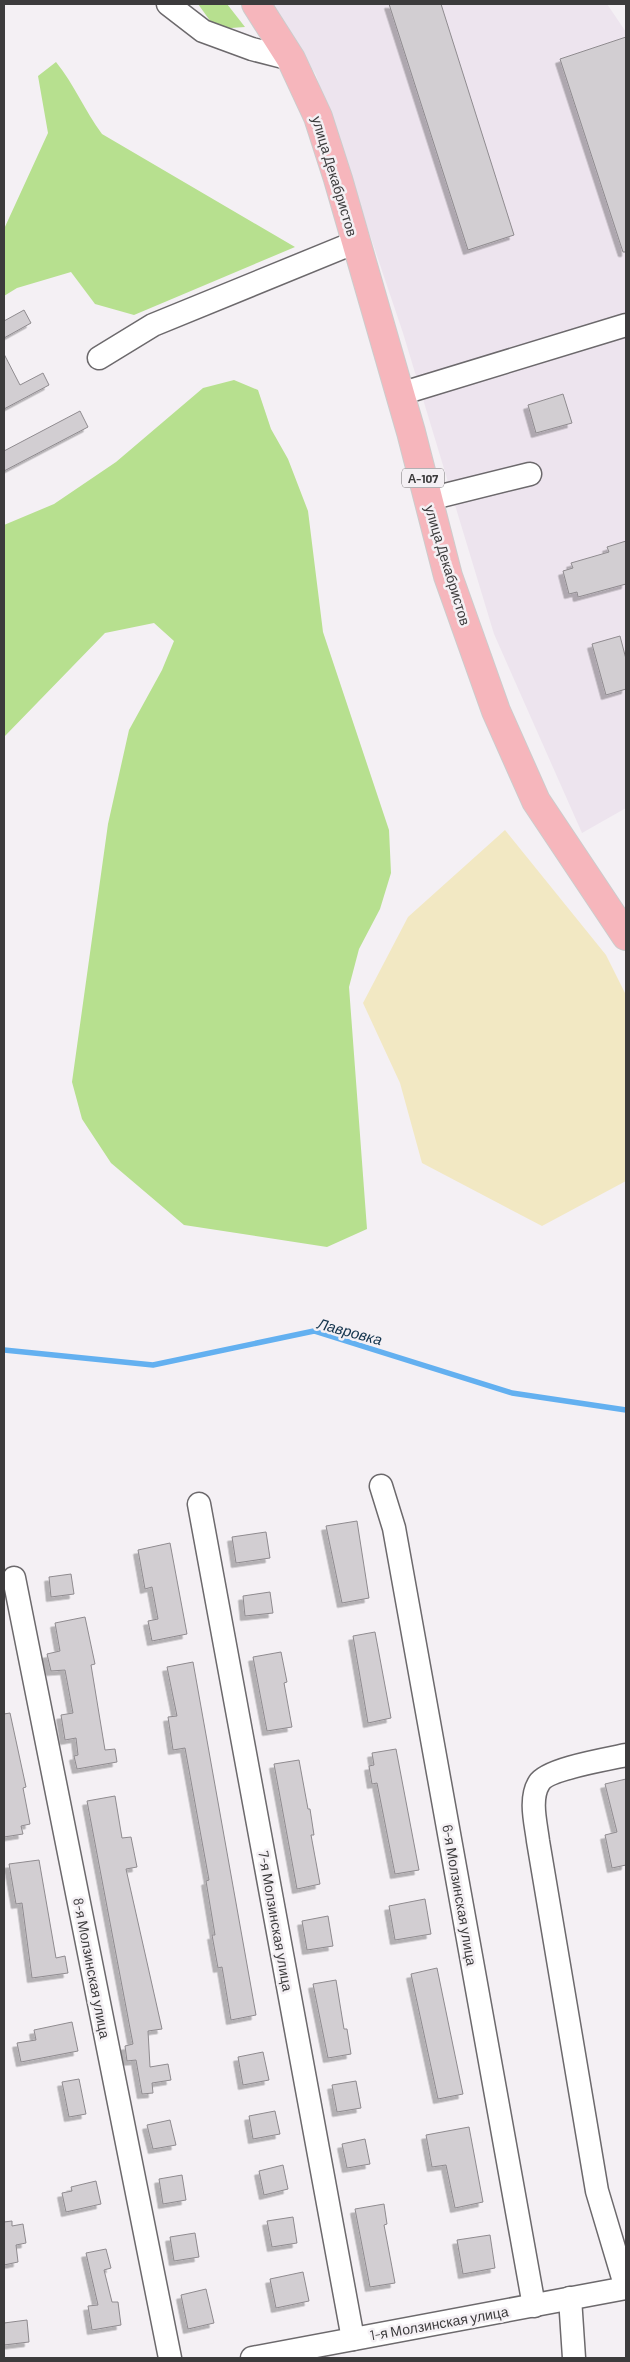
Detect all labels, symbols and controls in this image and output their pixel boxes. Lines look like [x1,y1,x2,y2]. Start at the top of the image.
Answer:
street label: улица Декабристов [309,114,361,238]
road number: А-107 [402,468,444,488]
street label: улица Декабристов [422,503,474,627]
water label: Лавровка [315,1313,384,1348]
street label: 6-я Молзинская улица [439,1823,481,1967]
street label: 7-я Молзинская улица [255,1850,297,1993]
street label: 8-я Молзинская улица [70,1896,114,2040]
street label: 1-я Молзинская улица [368,2302,510,2344]

